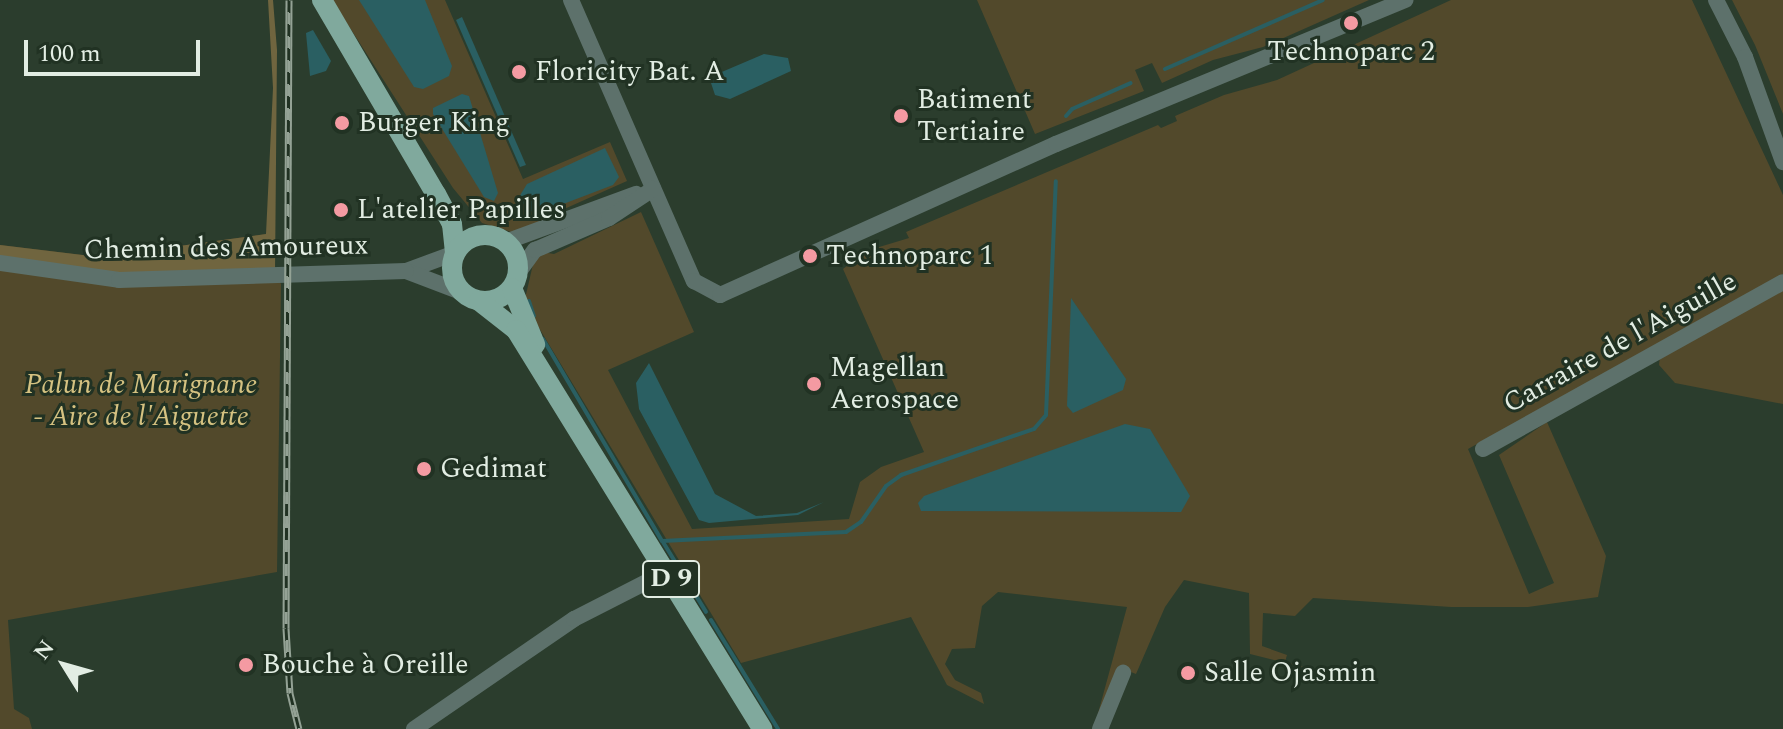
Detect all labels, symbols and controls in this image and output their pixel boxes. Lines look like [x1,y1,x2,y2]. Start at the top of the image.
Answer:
marker: Technoparc 2 [1342,14,1360,32]
scale bar [28,24,204,74]
place label: Technoparc 2 [1267,35,1435,69]
text: 100 m [38,36,101,72]
place label: Floricity Bat. A [535,55,724,89]
marker: Floricity Bat. A [510,63,528,81]
place label: Batiment Tertiaire [917,83,1032,149]
place label: Burger King [358,106,510,140]
marker: Batiment Tertiaire [892,107,910,125]
marker: Burger King [333,114,351,132]
place label: L'atelier Papilles [357,193,565,227]
marker: L'atelier Papilles [332,201,350,219]
street label: Chemin des Amoureux [83,229,369,267]
place label: Technoparc 1 [826,239,993,273]
marker: Technoparc 1 [801,247,819,265]
street label: Carraire de l'Aiguille [1497,265,1743,421]
place label: Magellan Aerospace [830,351,959,417]
park label: Palun de Marignane - Aire de l'Aiguette [25,368,257,434]
marker: Magellan Aerospace [805,375,823,393]
place label: Gedimat [440,452,547,486]
marker: Gedimat [415,460,433,478]
road number: D 9 [641,557,701,601]
north arrow [24,625,104,705]
text: N [26,633,63,667]
place label: Bouche à Oreille [262,648,469,682]
marker: Bouche à Oreille [237,656,255,674]
place label: Salle Ojasmin [1204,656,1376,690]
marker: Salle Ojasmin [1179,664,1197,682]

